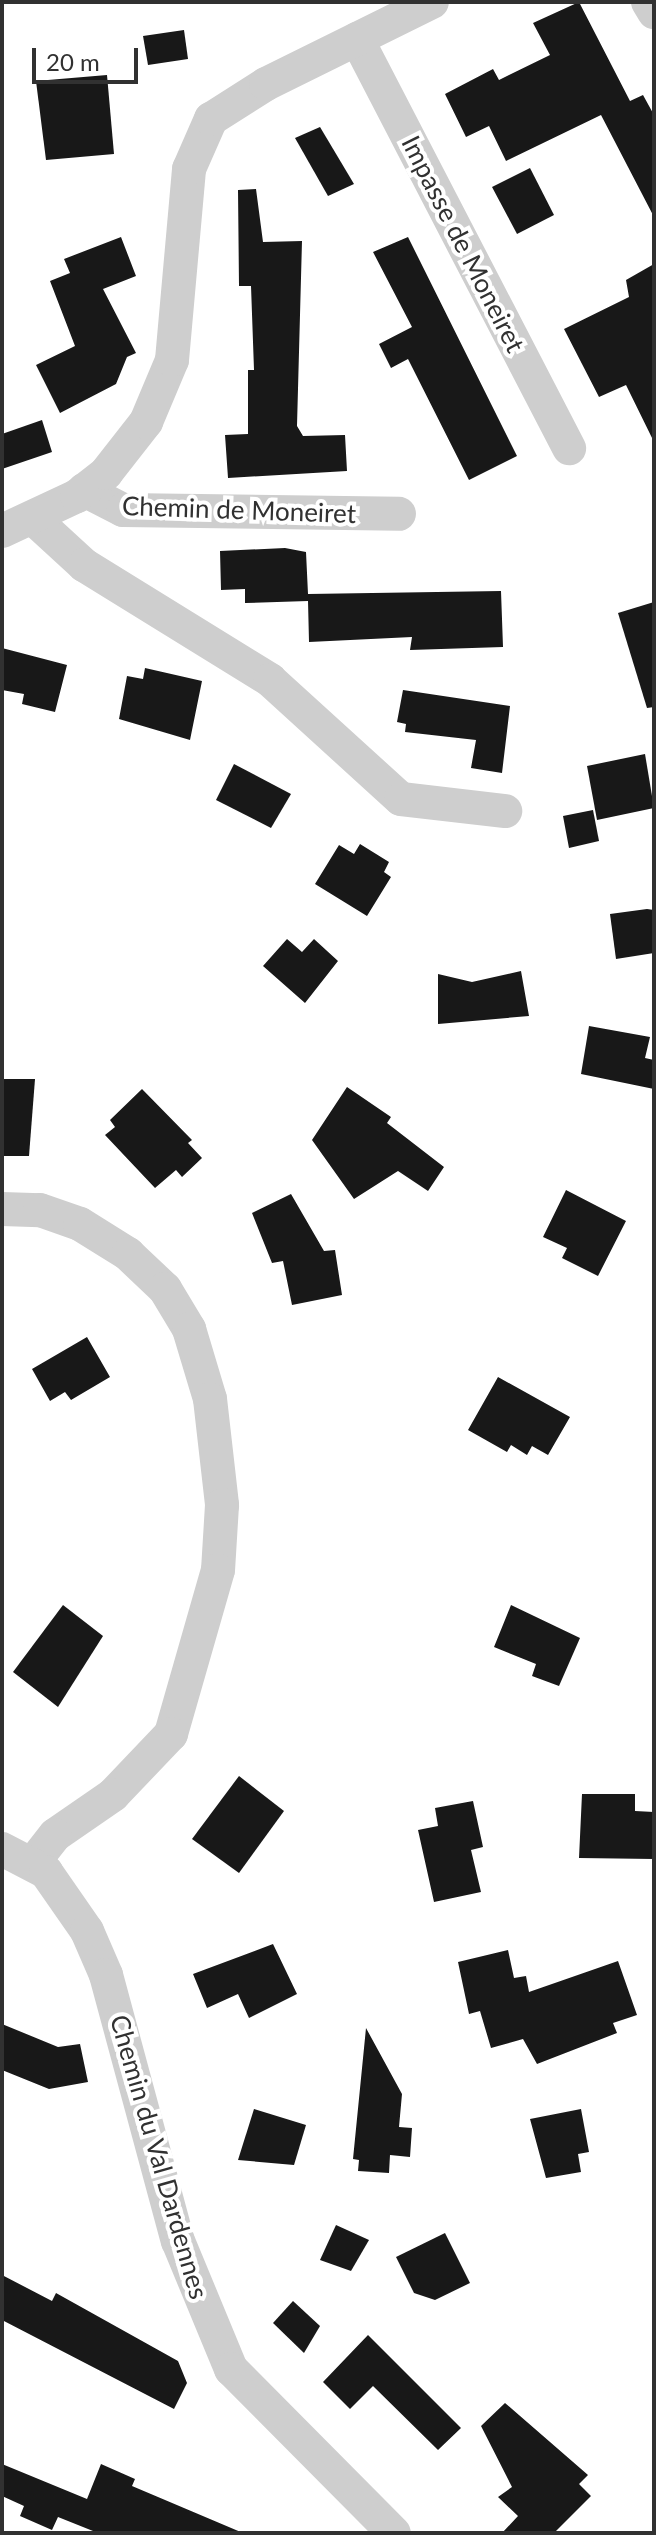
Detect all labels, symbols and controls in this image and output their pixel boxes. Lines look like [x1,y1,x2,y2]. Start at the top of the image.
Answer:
scale bar [36,32,142,82]
text: 20 m [46,47,100,76]
street label: Impasse de Moneiret [395,131,531,357]
street label: Chemin de Moneiret [121,490,357,530]
street label: Chemin du Val Dardennes [103,2011,215,2303]

